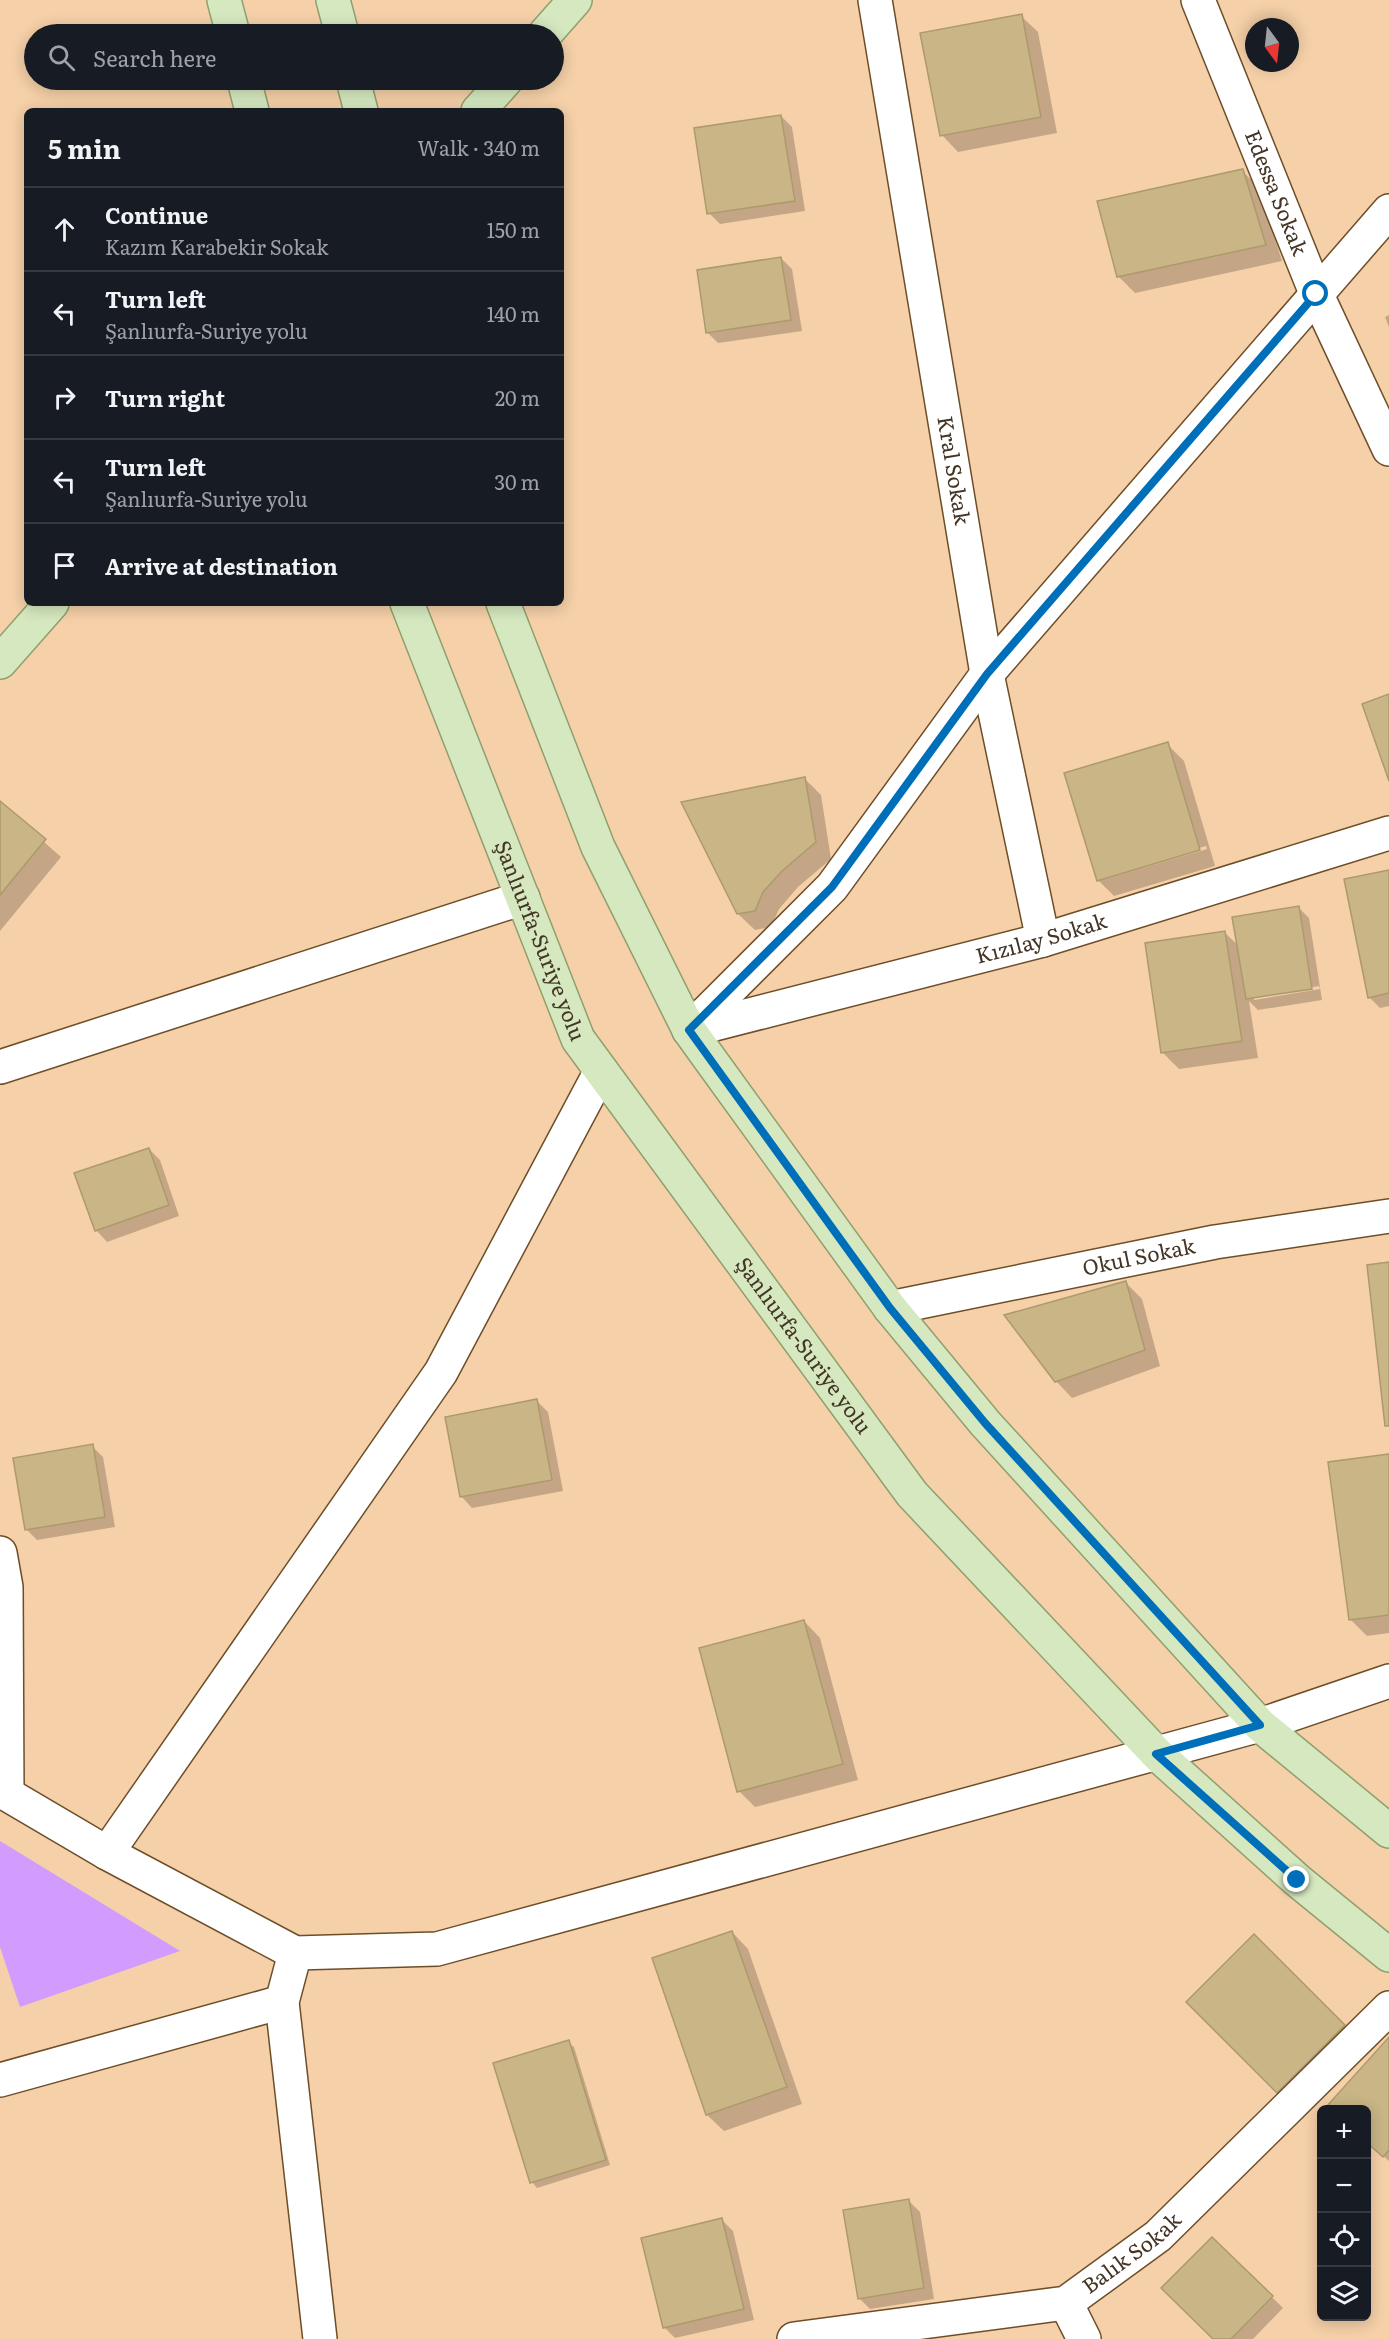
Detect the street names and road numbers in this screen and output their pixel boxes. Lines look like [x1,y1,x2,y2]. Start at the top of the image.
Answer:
street label: Edessa Sokak [1239,125,1317,260]
street label: Kral Sokak [931,413,980,527]
street label: Şanlıurfa-Suriye yolu [489,835,595,1045]
street label: Kızılay Sokak [972,903,1110,970]
street label: Okul Sokak [1079,1228,1198,1282]
street label: Şanlıurfa-Suriye yolu [730,1249,881,1439]
street label: Balık Sokak [1075,2204,1187,2299]

